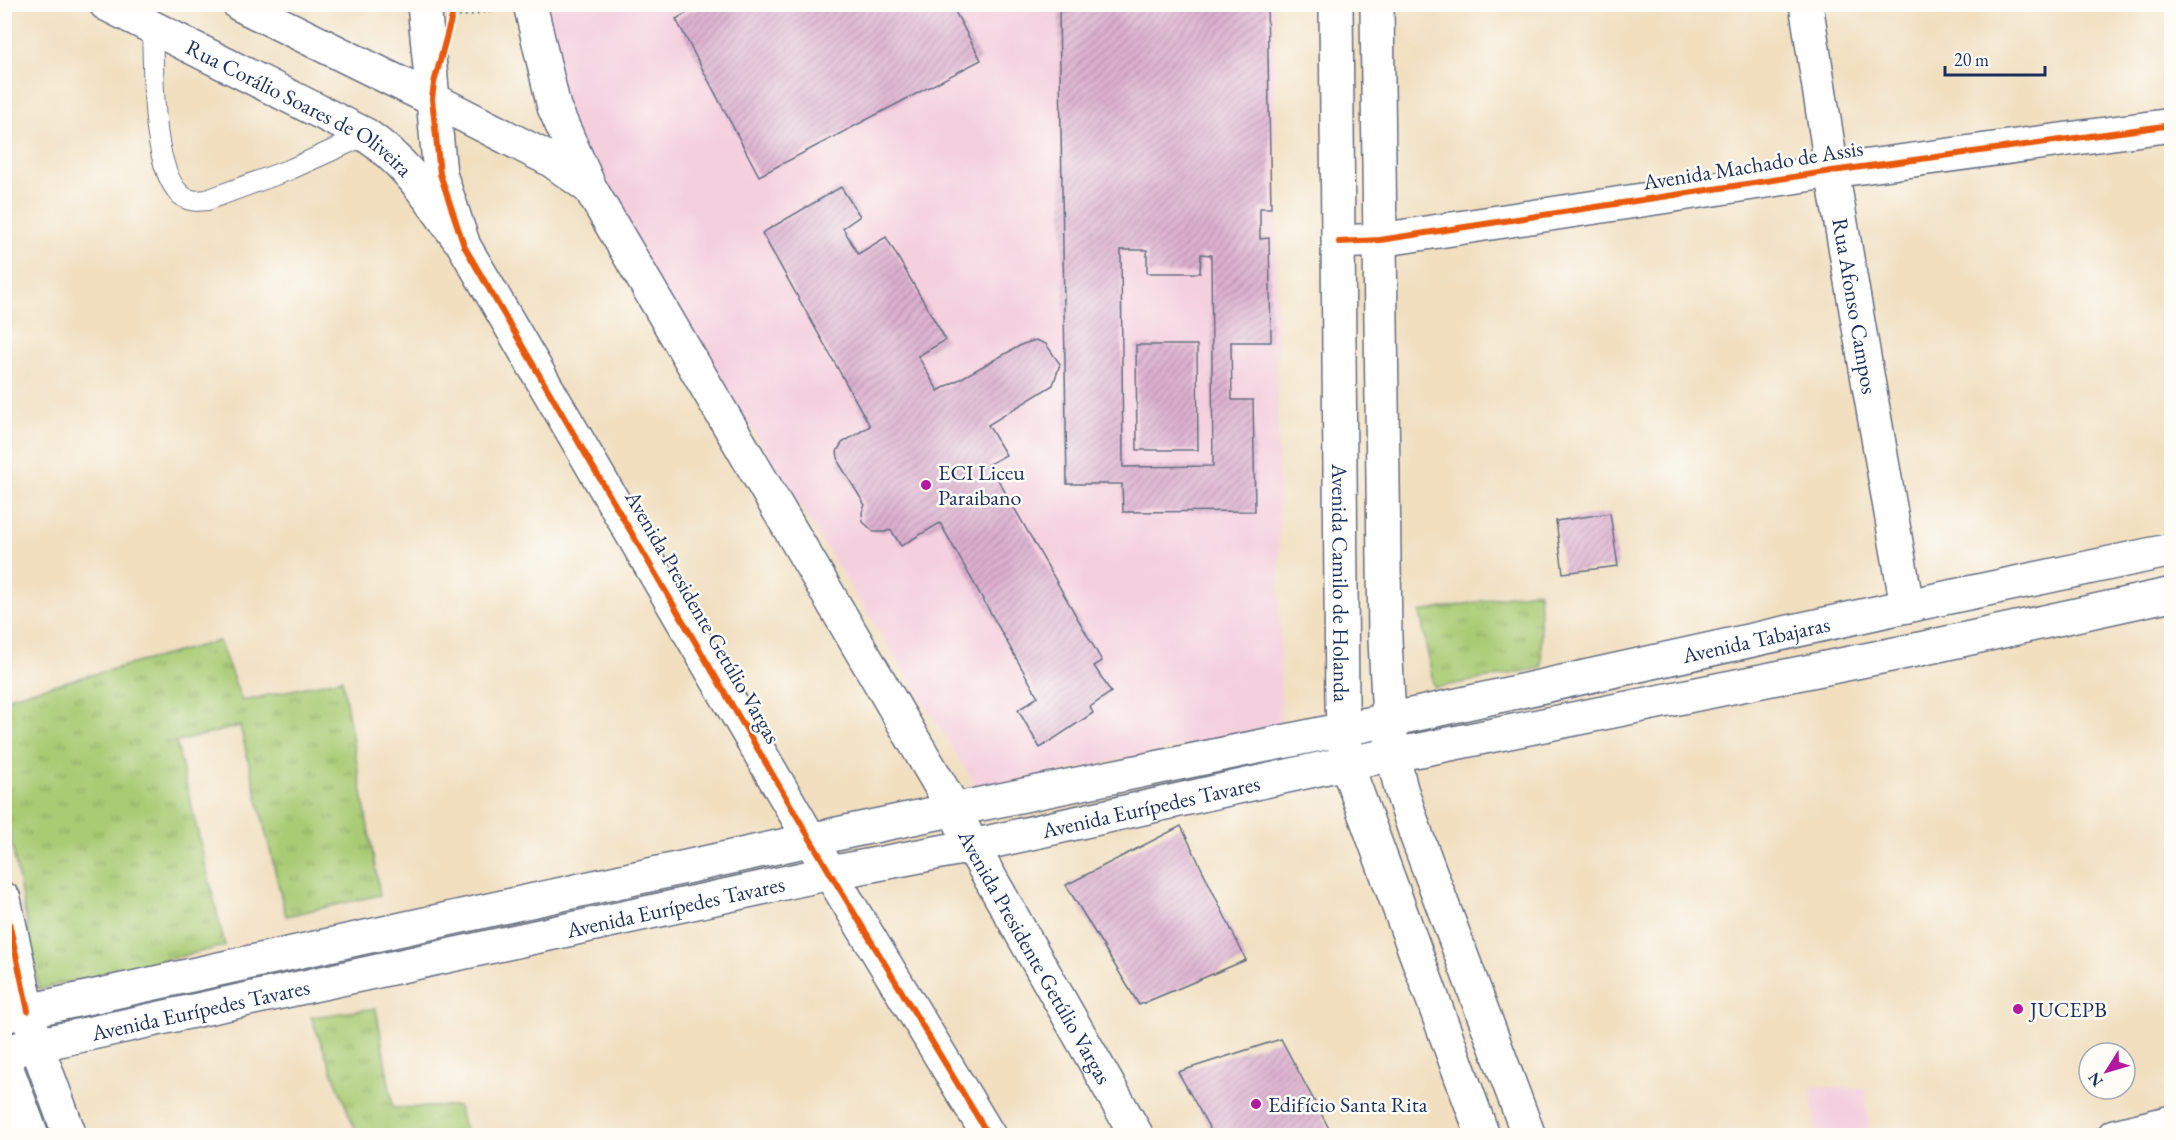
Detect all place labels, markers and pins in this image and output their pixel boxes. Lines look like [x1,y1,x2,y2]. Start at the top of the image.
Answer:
place label: ECI Liceu Paraibano [938,458,1025,512]
marker: ECI Liceu Paraibano [919,478,933,492]
place label: JUCEPB [2028,995,2107,1024]
marker: JUCEPB [2011,1002,2025,1016]
place label: Edifício Santa Rita [1268,1090,1428,1119]
marker: Edifício Santa Rita [1249,1097,1263,1111]

